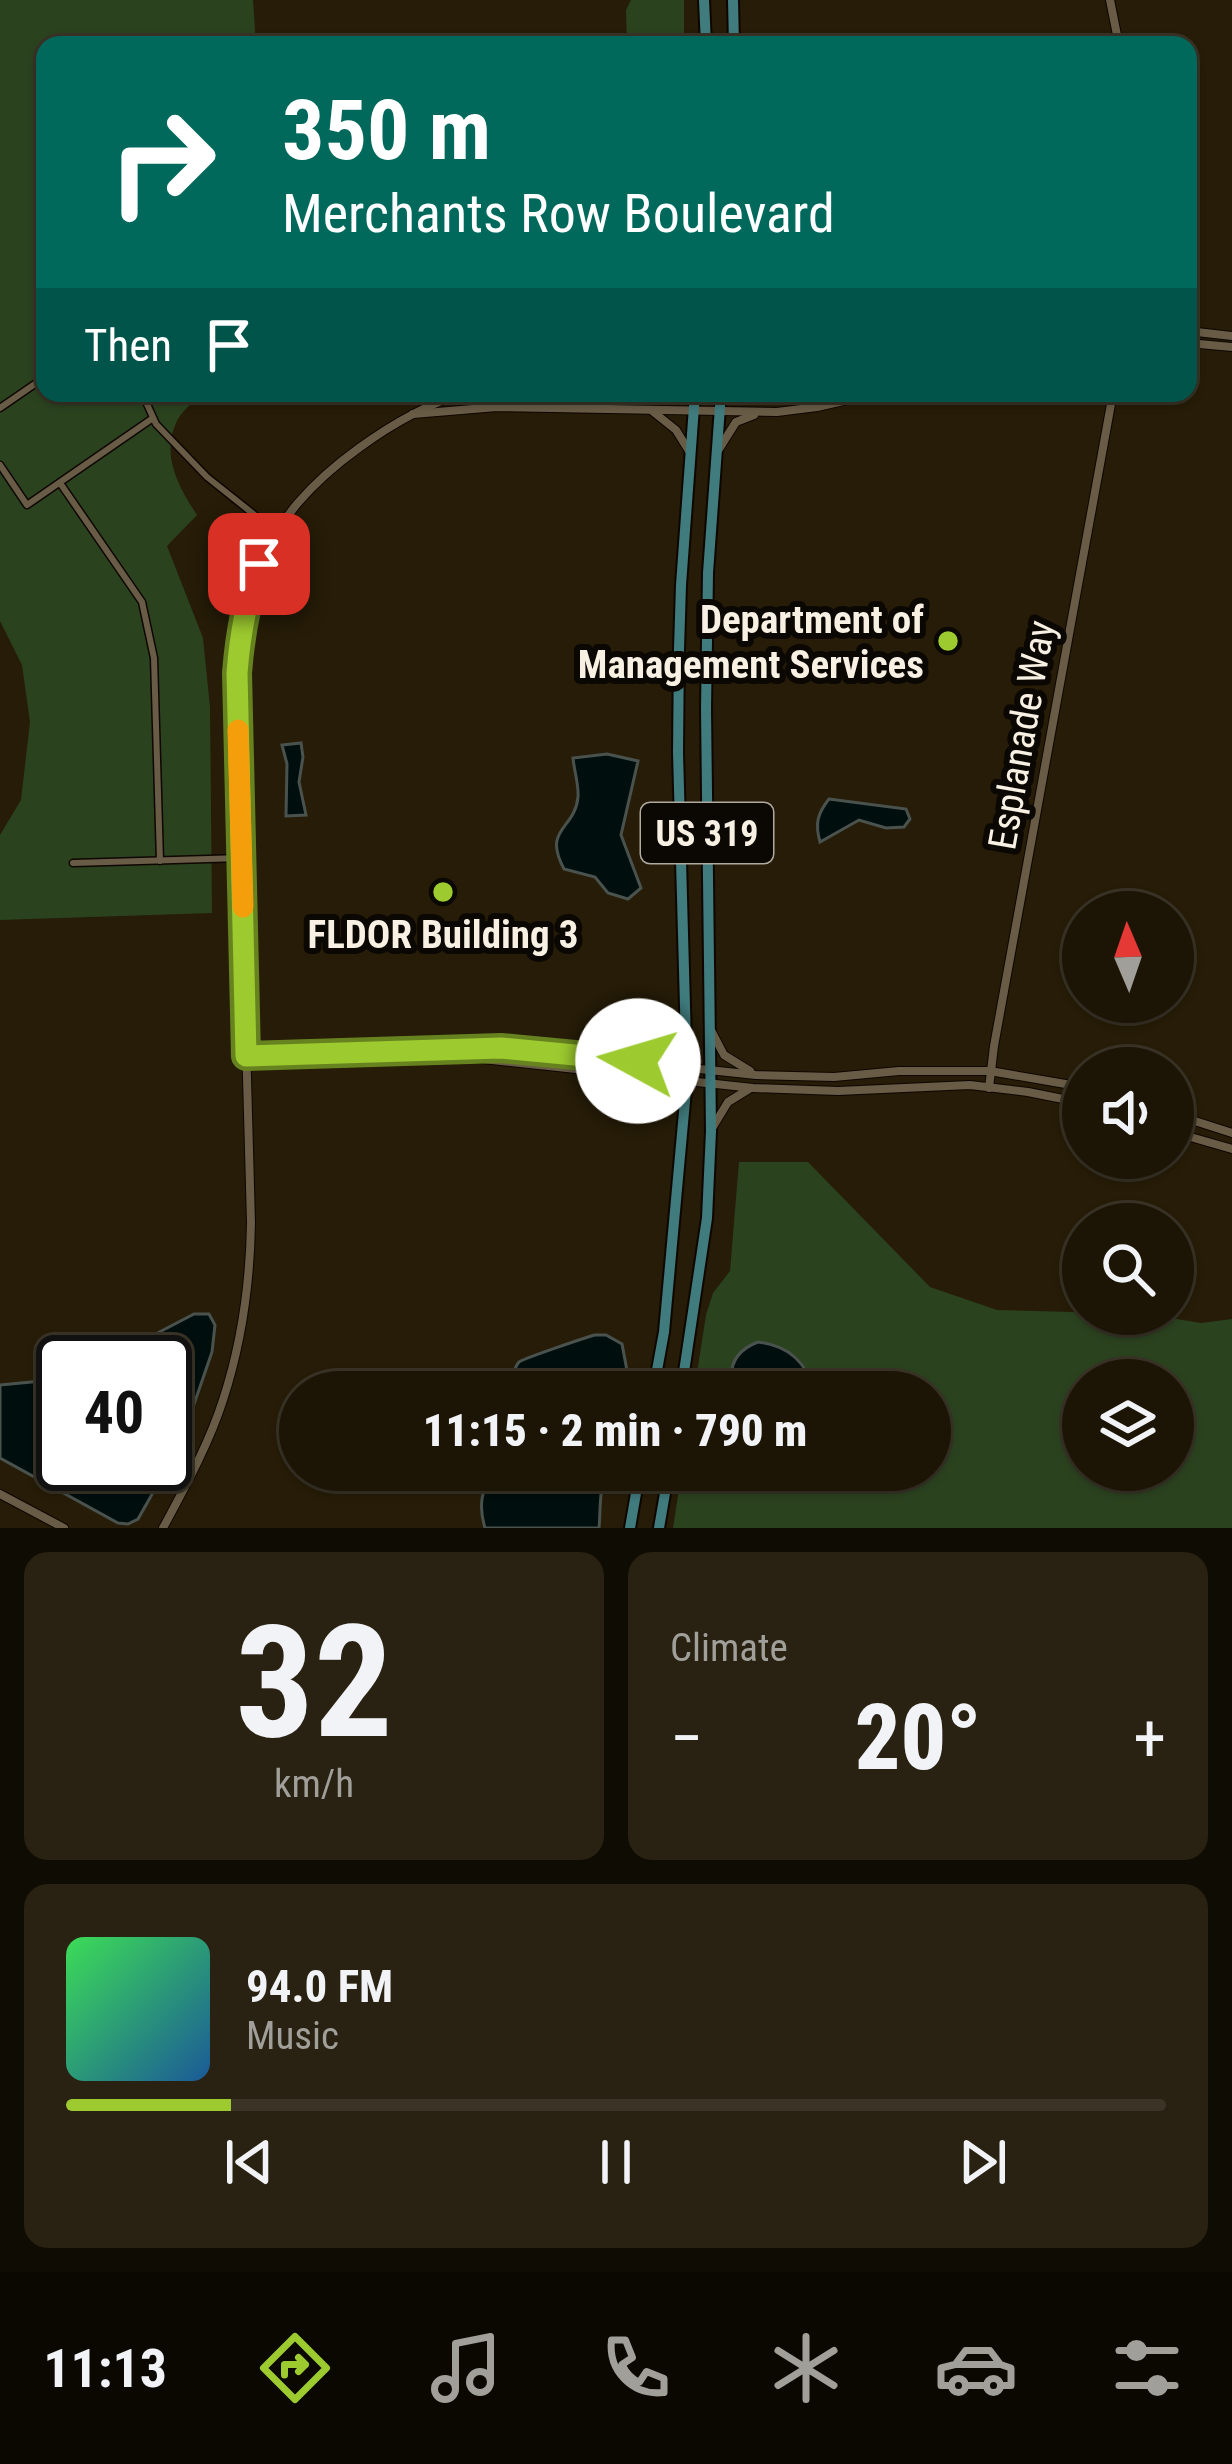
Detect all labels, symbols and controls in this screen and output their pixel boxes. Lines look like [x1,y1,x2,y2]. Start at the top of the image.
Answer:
text: 350 m [282,81,491,180]
icon: right [84,84,240,240]
text: Merchants Row Boulevard [282,182,835,245]
icon: arrive [196,312,262,378]
text: Then [84,319,172,372]
pin [208,513,310,615]
icon: arrive [226,531,292,597]
place label: Department of Management Services [578,597,924,688]
street label: Esplanade Way [979,617,1065,853]
marker: Department of Management Services [935,628,961,654]
road number: US 319 [641,803,773,863]
marker: FLDOR Building 3 [430,879,456,905]
north arrow [1062,891,1194,1023]
map controls [1062,891,1194,1491]
place label: FLDOR Building 3 [308,912,578,958]
position arrow [575,998,701,1124]
button: sound [1062,1047,1194,1179]
button: search [1062,1203,1194,1335]
speed limit sign: 40 [36,1335,192,1491]
button: layers [1062,1359,1194,1491]
text: 11:15 · 2 min · 790 m [423,1404,807,1457]
text: 32 [235,1591,393,1774]
text: Climate [670,1625,788,1671]
text: 20° [855,1686,982,1791]
text: − [670,1700,703,1777]
text: + [1133,1700,1166,1777]
text: km/h [274,1761,354,1807]
text: 94.0 FM [246,1960,393,2013]
text: Music [246,2013,339,2059]
icon: previous [216,2129,282,2195]
icon: pause [583,2129,649,2195]
icon: next [950,2129,1016,2195]
icon: directions [253,2326,337,2410]
icon: music [424,2326,508,2410]
icon: phone [594,2326,678,2410]
icon: climate [764,2326,848,2410]
icon: car [934,2326,1018,2410]
icon: filters [1105,2326,1189,2410]
text: 11:13 [43,2337,167,2400]

